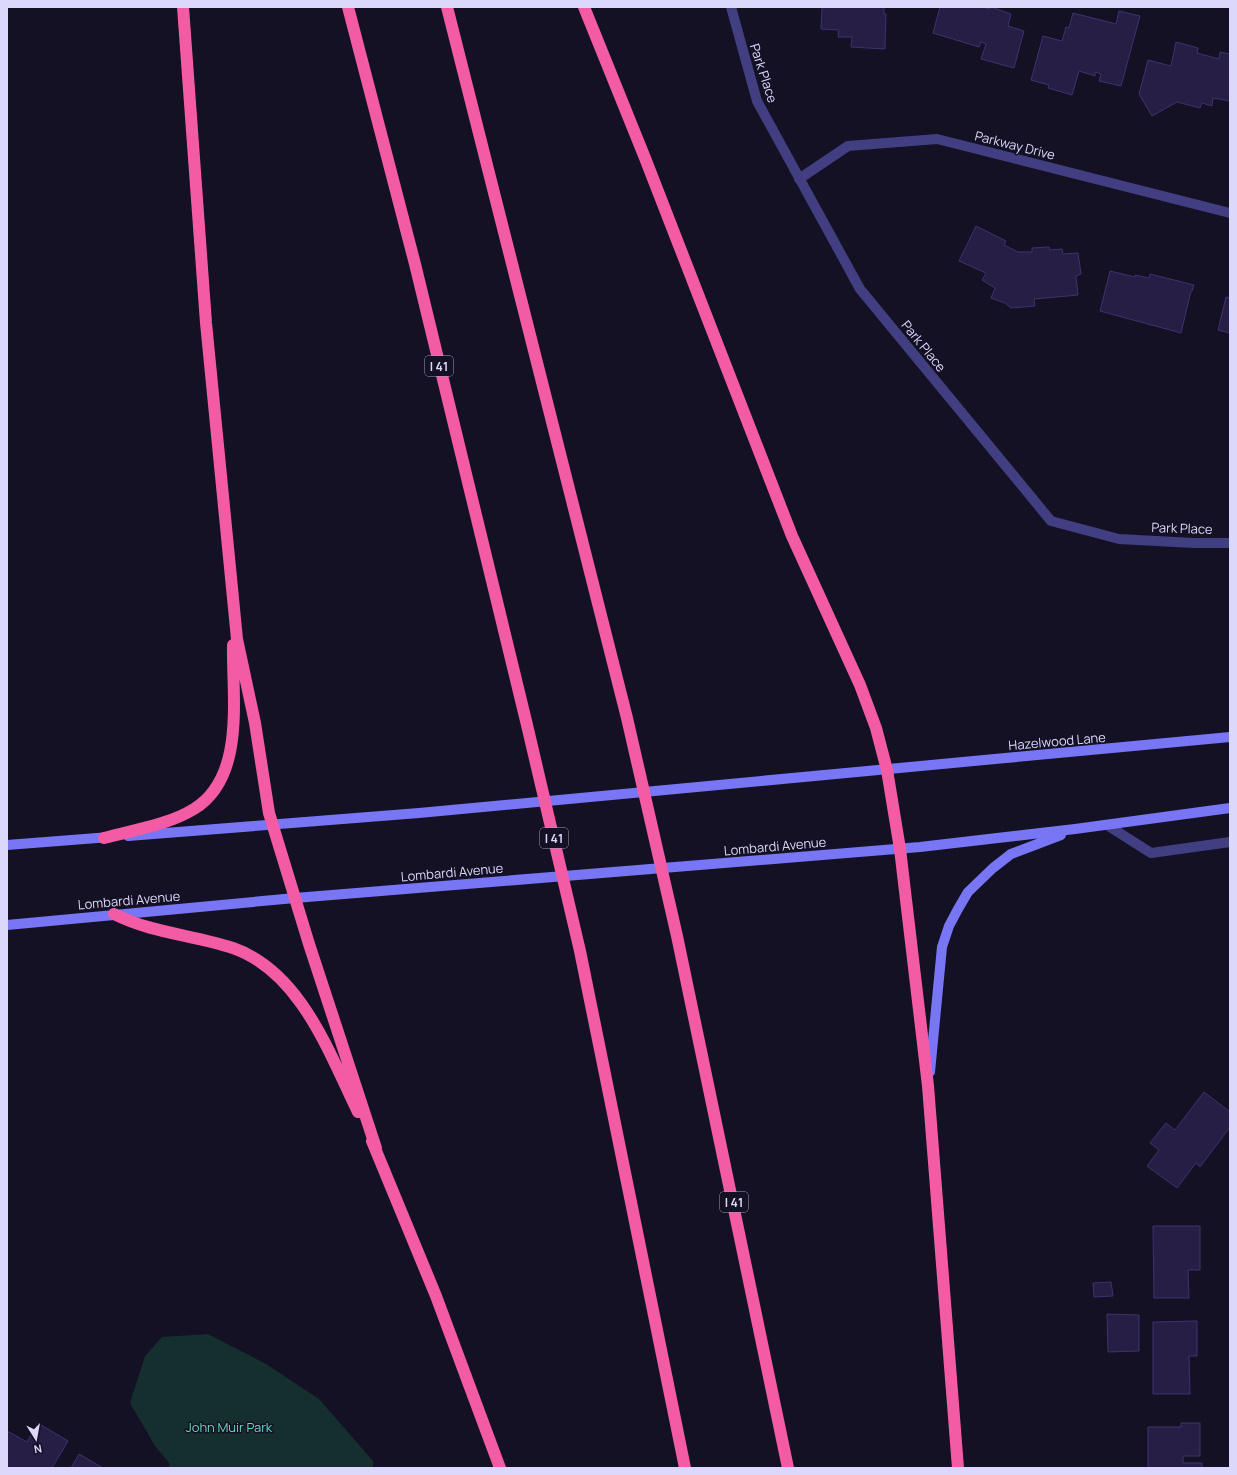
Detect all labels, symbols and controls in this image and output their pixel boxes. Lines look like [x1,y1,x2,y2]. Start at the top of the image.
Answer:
street label: Park Place [746,41,782,105]
street label: Parkway Drive [973,126,1057,164]
street label: Park Place [898,317,951,376]
road number: I 41 [425,356,453,376]
street label: Park Place [1151,518,1213,538]
street label: Hazelwood Lane [1008,728,1107,754]
road number: I 41 [540,828,568,848]
street label: Lombardi Avenue [723,833,827,859]
street label: Lombardi Avenue [400,859,504,885]
street label: Lombardi Avenue [77,887,181,913]
road number: I 41 [720,1192,748,1212]
park label: John Muir Park [186,1418,273,1436]
north arrow [16,1419,56,1459]
text: N [33,1441,43,1457]

